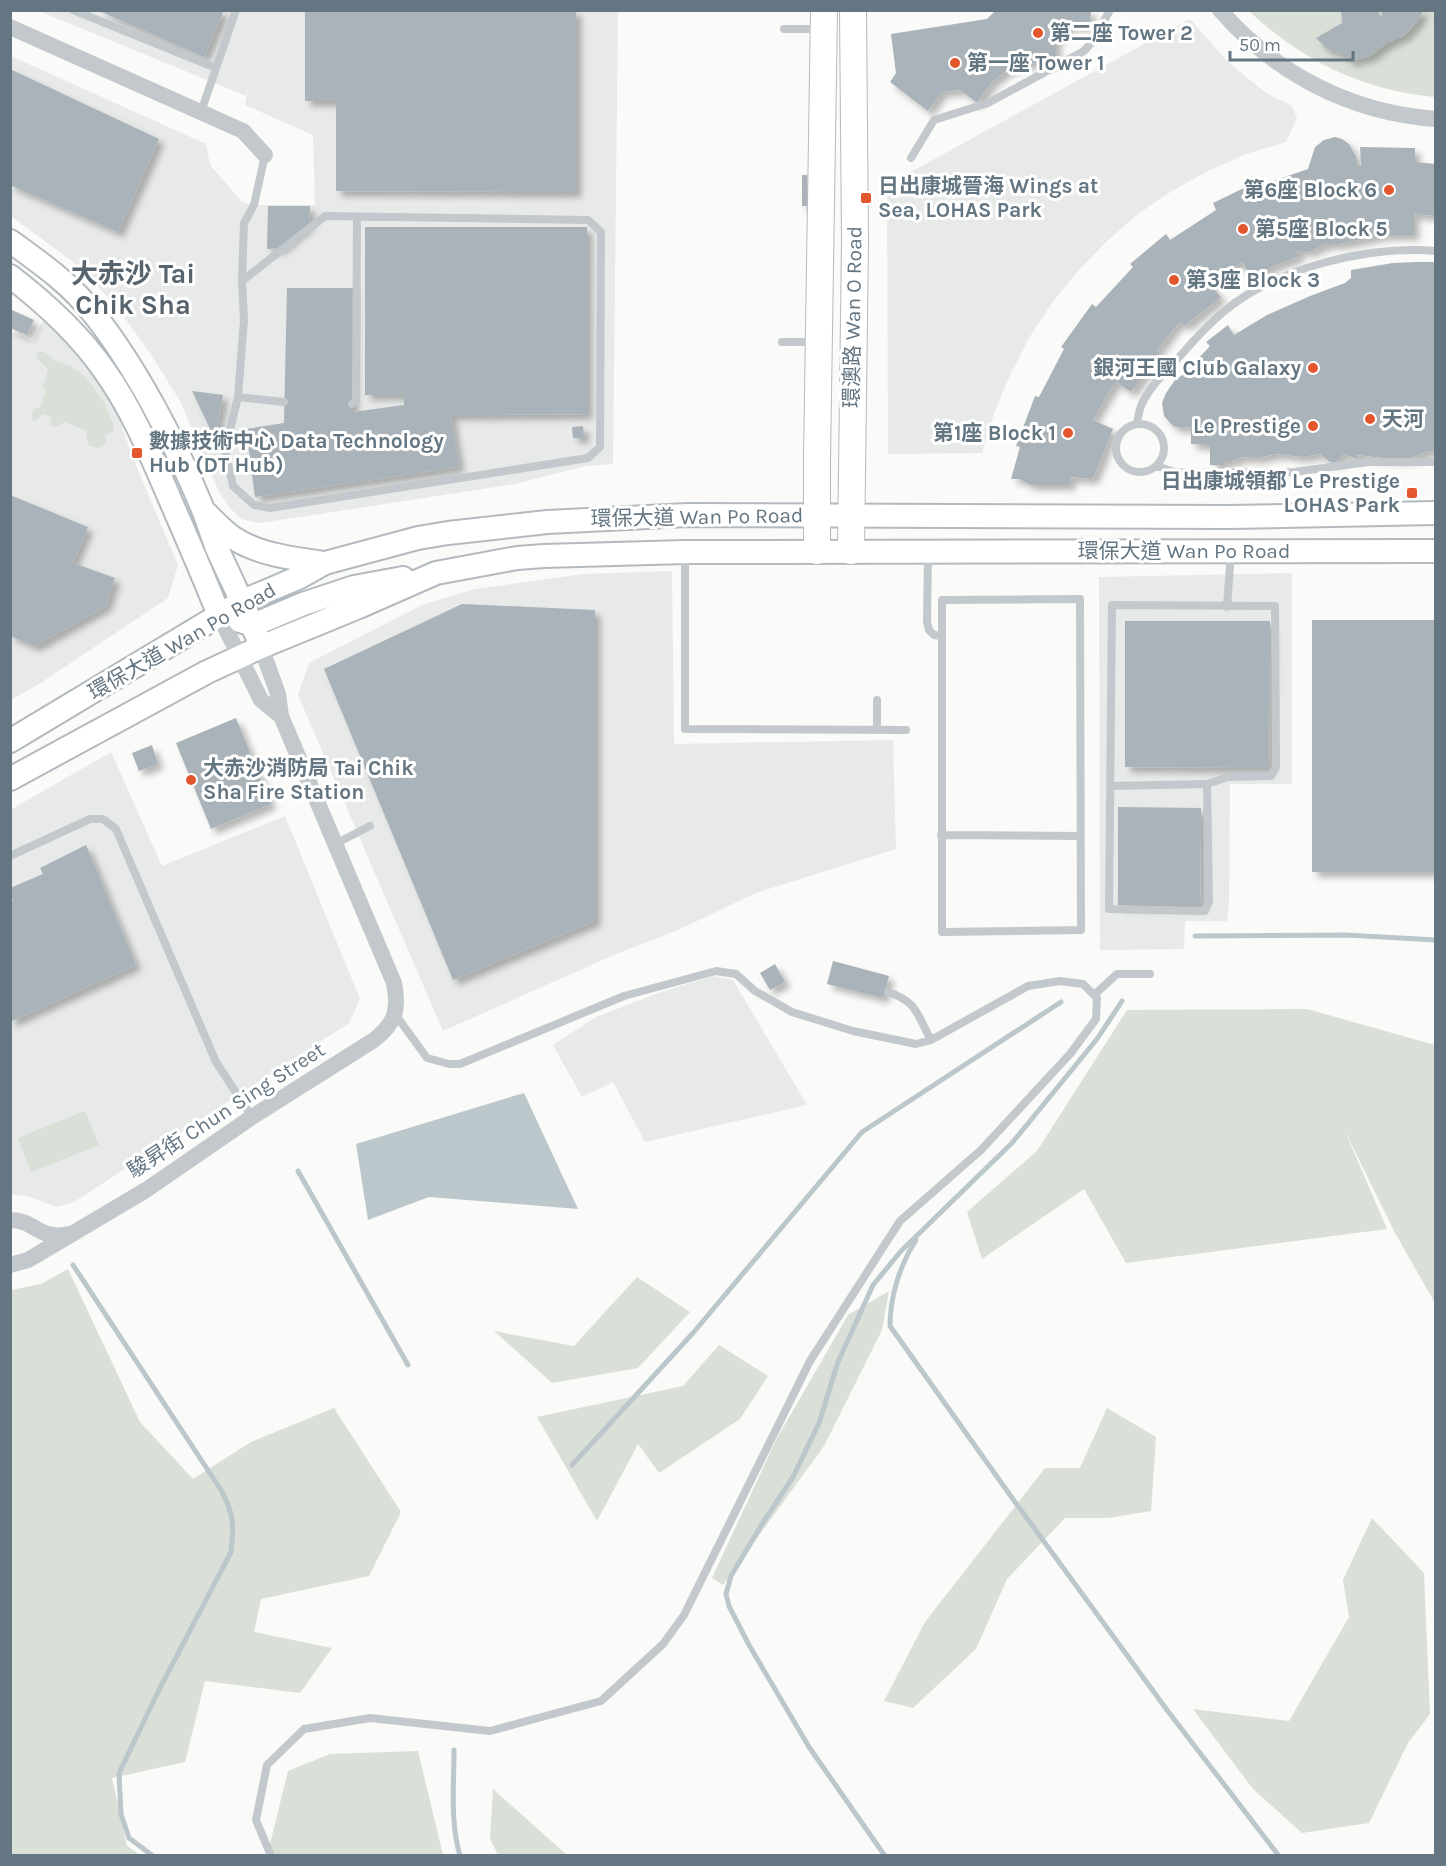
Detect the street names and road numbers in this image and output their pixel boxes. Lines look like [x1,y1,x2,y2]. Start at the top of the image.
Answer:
street label: 環澳路 Wan O Road [839,226,867,408]
street label: 環保大道 Wan Po Road [590,503,804,531]
street label: 環保大道 Wan Po Road [1078,539,1290,563]
street label: 環保大道 Wan Po Road [84,577,280,705]
street label: 駿昇街 Chun Sing Street [123,1037,329,1183]

